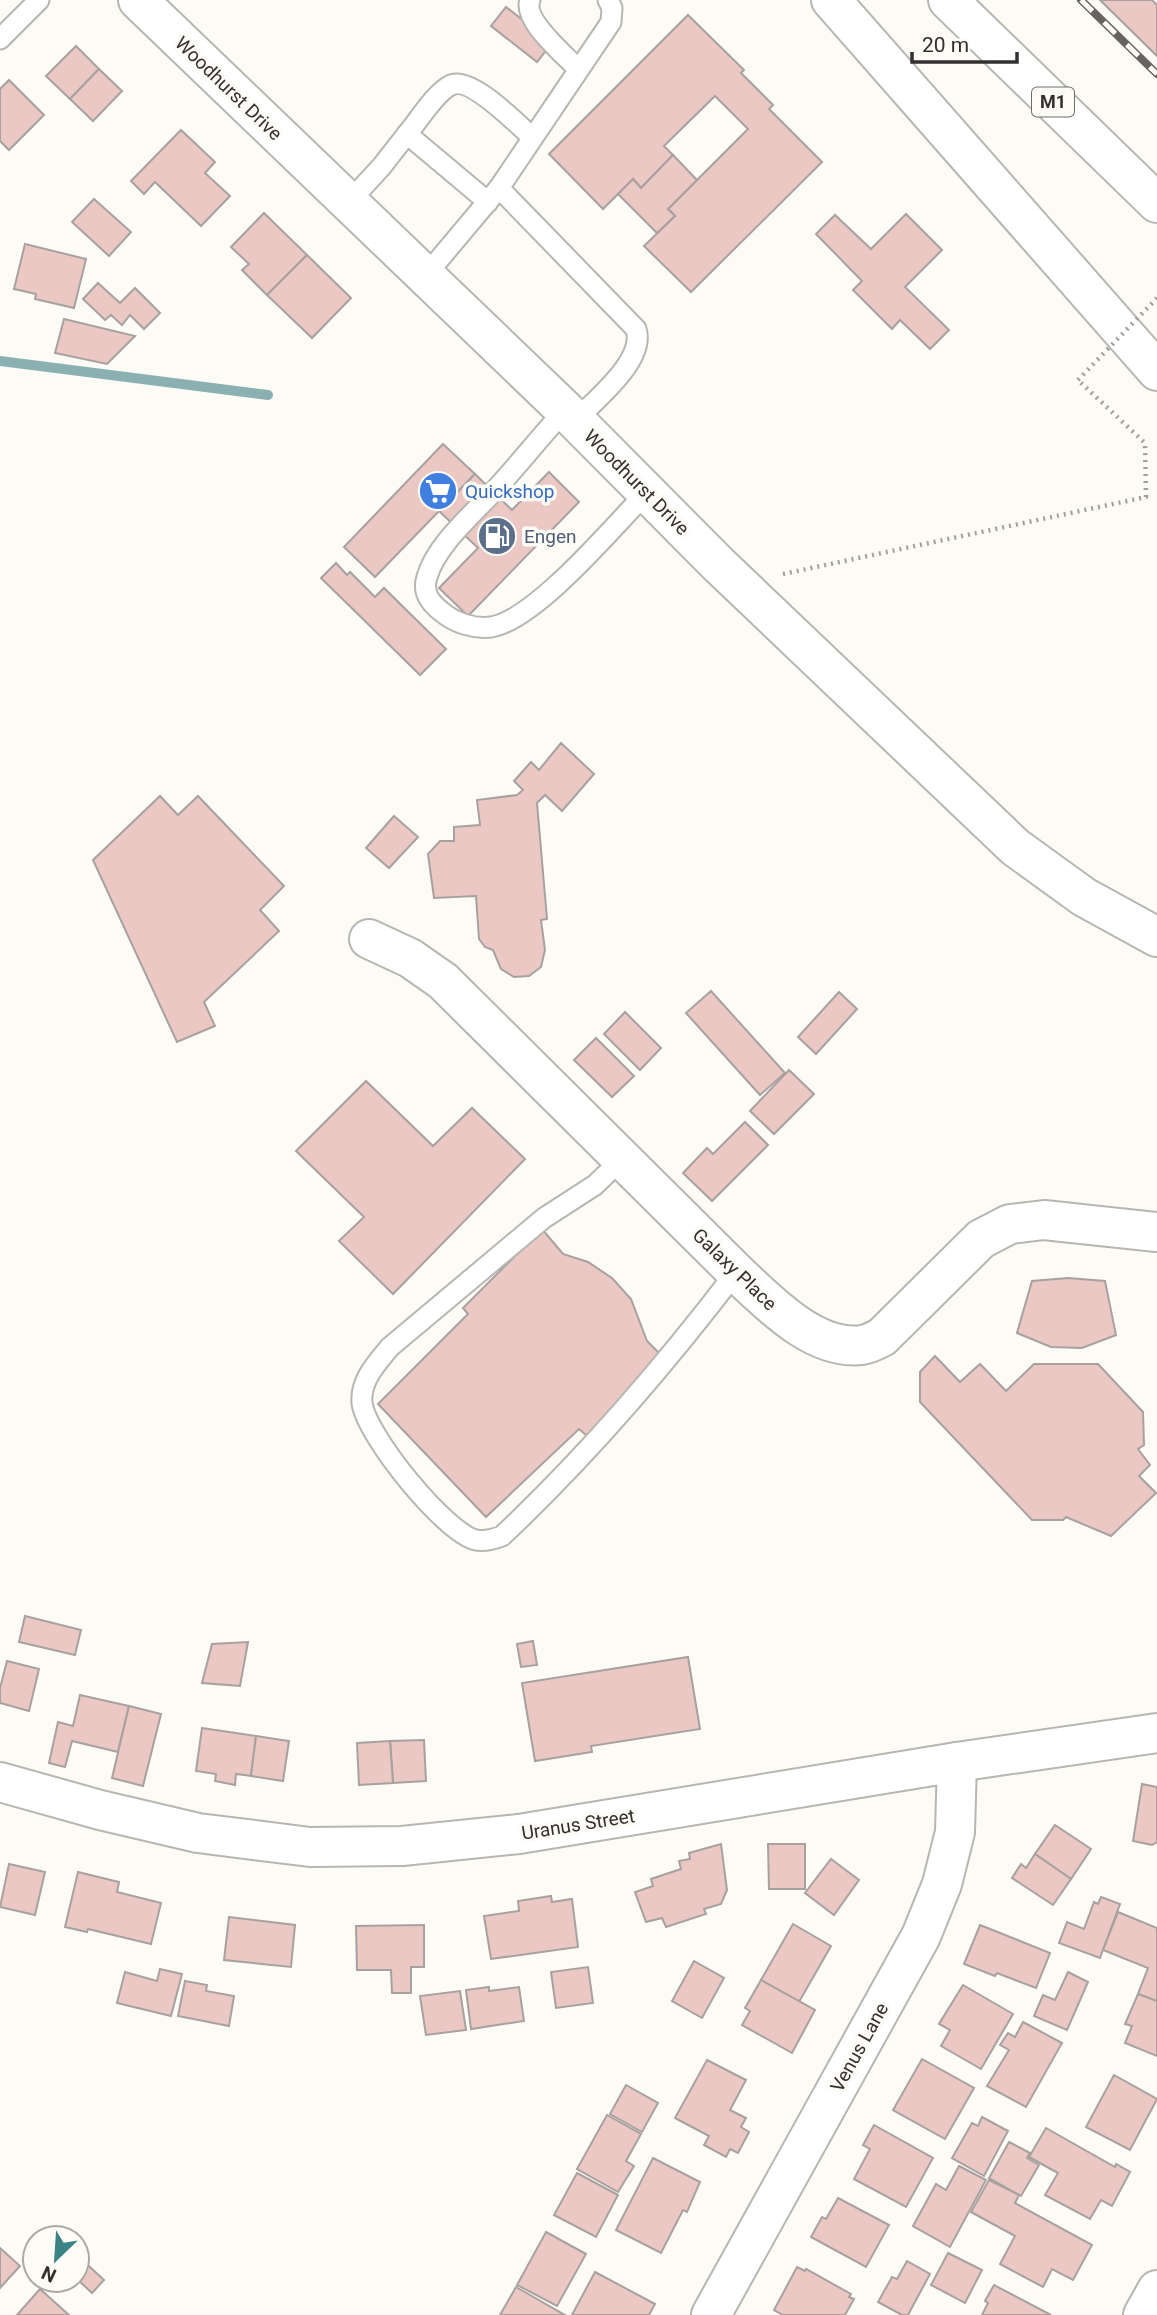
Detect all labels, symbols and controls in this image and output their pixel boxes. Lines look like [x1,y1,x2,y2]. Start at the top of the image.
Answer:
scale bar [912,21,1017,65]
street label: Woodhurst Drive [170,32,287,145]
text: 20 m [922,33,969,57]
road number: M1 [1032,88,1074,116]
street label: Woodhurst Drive [579,425,694,540]
supermarket icon: Quickshop [417,470,459,512]
place label: Quickshop [465,480,555,503]
fuel station icon: Engen [476,515,518,557]
place label: Engen [524,525,577,548]
street label: Galaxy Place [688,1223,782,1315]
street label: Uranus Street [520,1804,636,1845]
street label: Venus Lane [826,1999,893,2096]
north arrow [21,2224,91,2294]
text: N [38,2261,60,2287]

